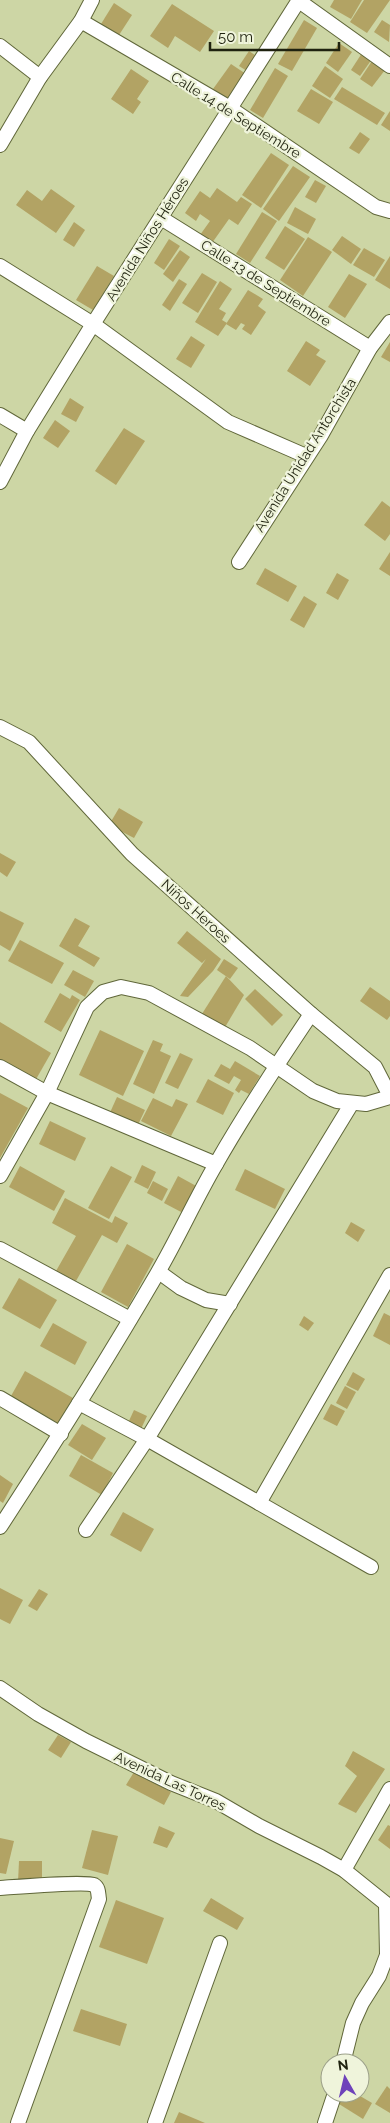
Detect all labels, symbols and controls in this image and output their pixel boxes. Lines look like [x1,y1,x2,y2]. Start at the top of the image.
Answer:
scale bar [210,20,339,52]
text: 50 m [218,28,253,46]
street label: Calle 14 de Septiembre [168,68,304,162]
street label: Avenida Niños Héroes [102,174,192,304]
street label: Calle 13 de Septiembre [198,237,334,329]
street label: Avenida Unidad Antorchista [251,375,359,535]
street label: Niños Heroes [158,876,234,946]
street label: Avenida Las Torres [112,1748,228,1814]
north arrow [320,2053,370,2103]
text: N [337,2056,350,2074]

